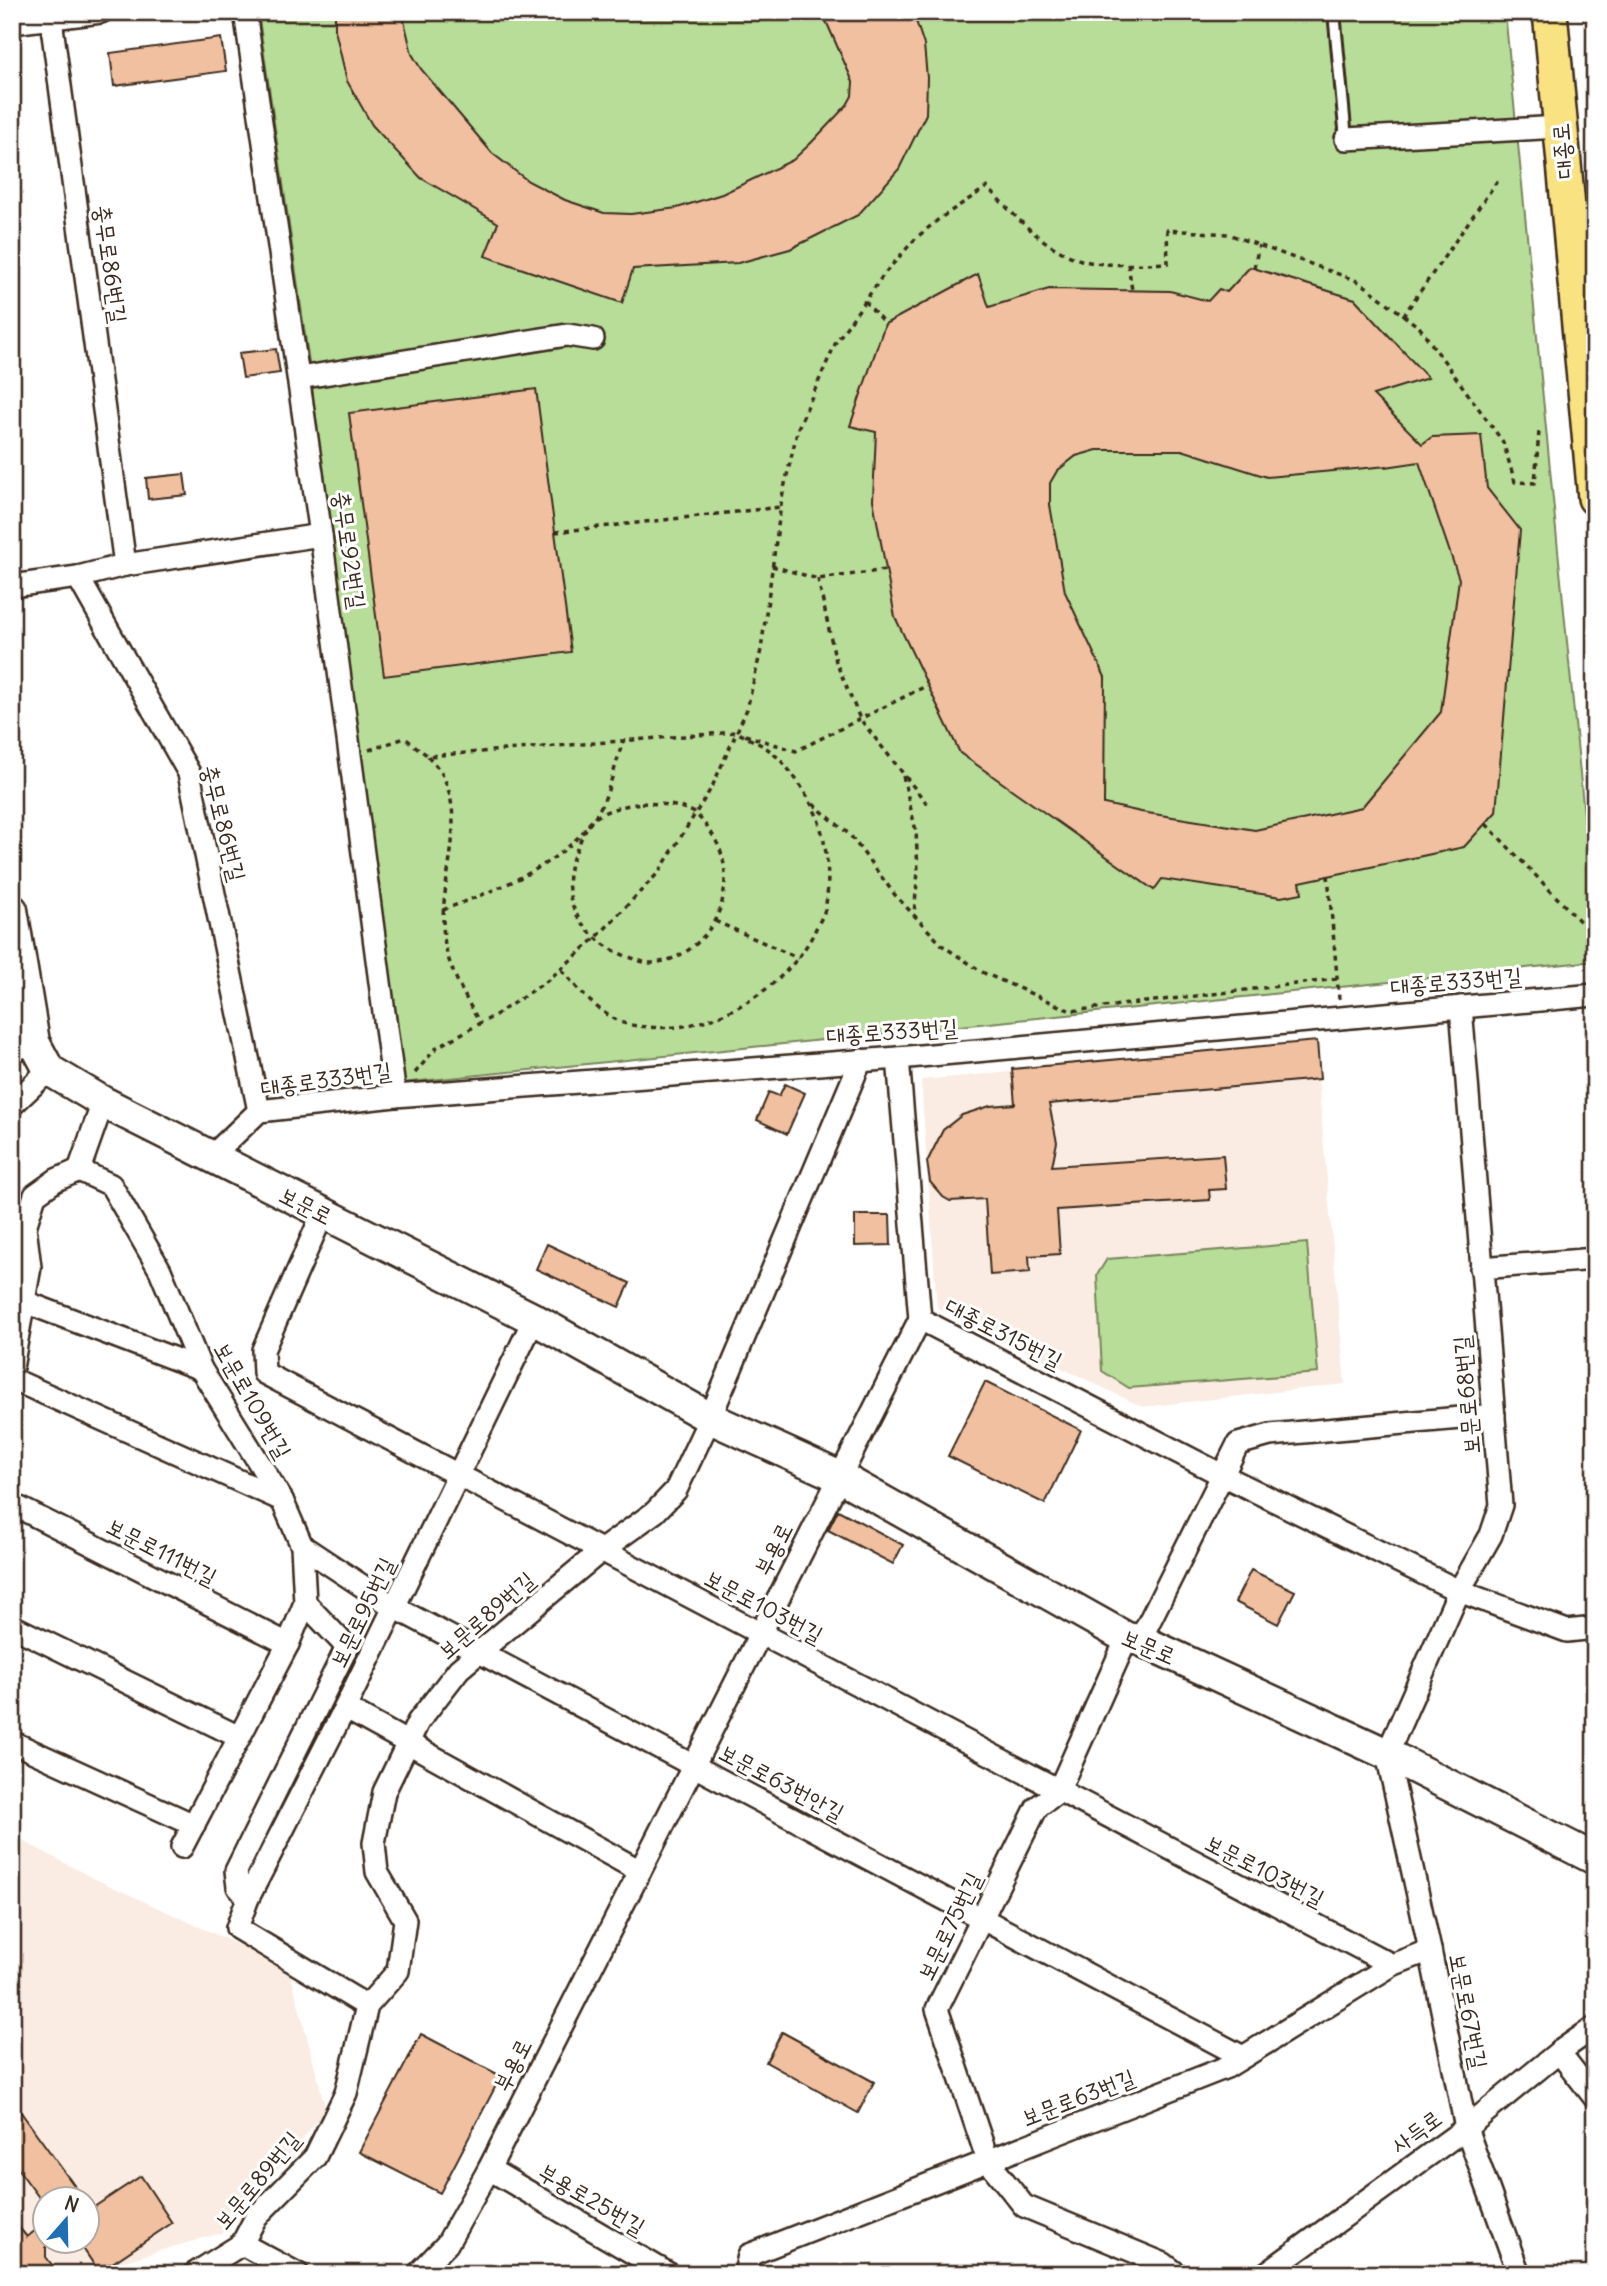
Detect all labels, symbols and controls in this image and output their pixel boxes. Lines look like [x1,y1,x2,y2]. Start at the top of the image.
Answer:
street label: 대종로 [1545,122,1579,180]
street label: 충무로86번길 [88,203,134,325]
street label: 충무로92번길 [327,489,373,611]
street label: 충무로86번길 [196,762,252,884]
street label: 대종로333번길 [1389,961,1523,1001]
street label: 대종로333번길 [825,1012,959,1050]
street label: 대종로333번길 [259,1055,393,1103]
street label: 보문로 [275,1179,337,1231]
street label: 대종로315번길 [941,1291,1067,1375]
street label: 보문로68번길 [1446,1334,1486,1456]
street label: 보문로109번길 [208,1336,298,1464]
street label: 보문로111번길 [102,1511,222,1591]
street label: 부용로 [747,1518,799,1580]
street label: 보문로95번길 [323,1552,401,1672]
street label: 보문로103번길 [700,1563,828,1649]
street label: 보문로89번길 [432,1565,540,1665]
street label: 보문로 [1118,1622,1180,1670]
street label: 보문로63번안길 [715,1737,849,1827]
street label: 보문로103번길 [1201,1828,1329,1912]
street label: 보문로75번길 [910,1867,988,1985]
street label: 보문로67번길 [1444,1951,1494,2071]
street label: 부용로 [486,2034,538,2096]
street label: 보문로63번길 [1017,2062,1139,2132]
street label: 사득로 [1385,2103,1447,2159]
street label: 보문로89번길 [208,2125,306,2235]
street label: 부용로25번길 [533,2157,651,2241]
north arrow [32,2184,102,2254]
text: N [62,2191,82,2218]

